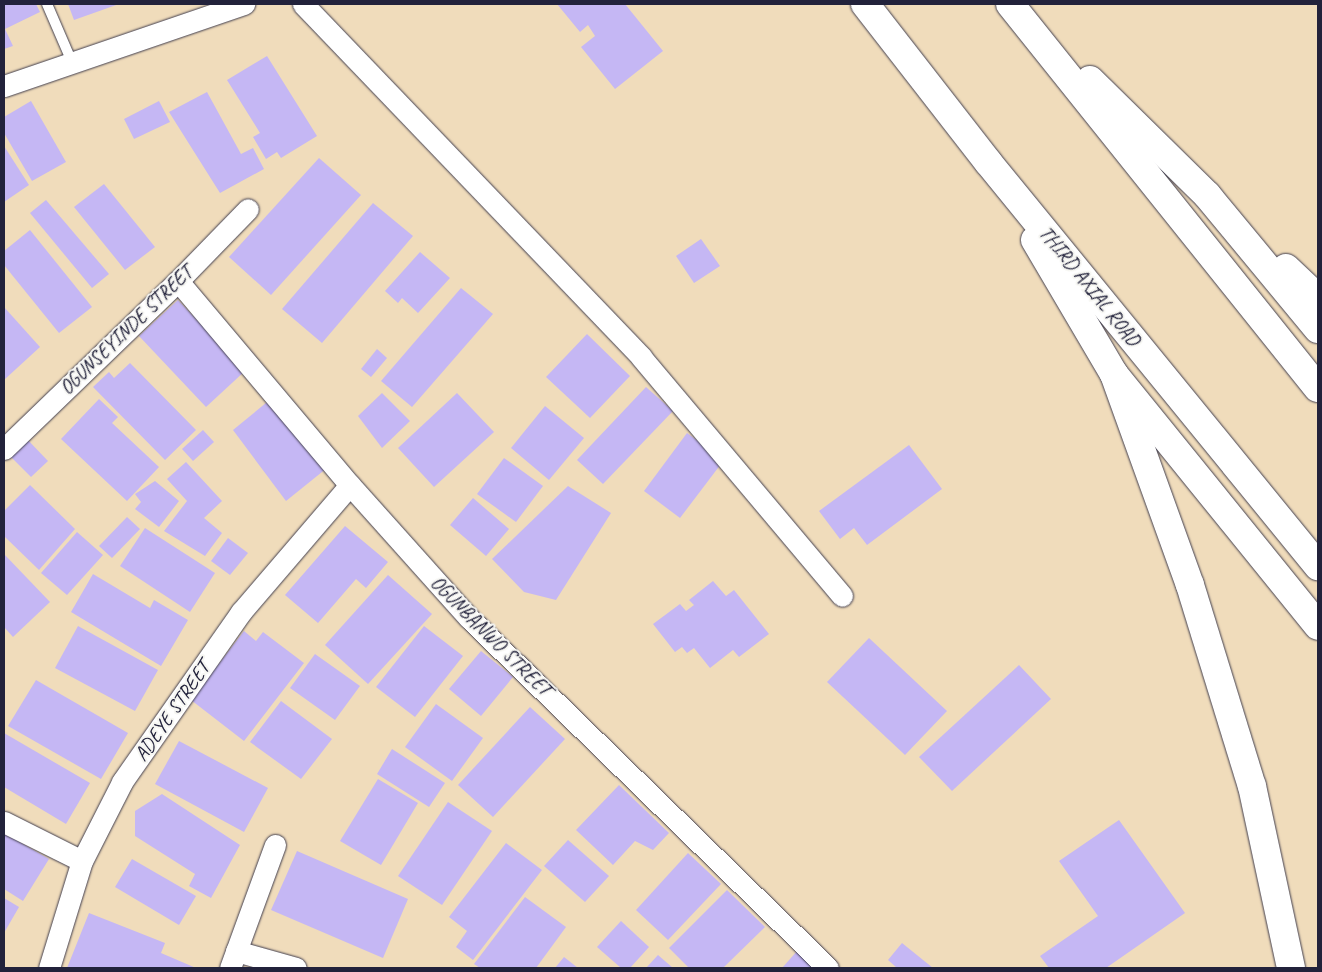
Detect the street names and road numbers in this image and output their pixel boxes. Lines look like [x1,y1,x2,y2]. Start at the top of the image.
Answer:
street label: THIRD AXIAL ROAD [1034,221,1146,351]
street label: OGUNSEYINDE STREET [55,260,197,400]
street label: OGUNBANWO STREET [426,571,556,701]
street label: ADEYE STREET [129,657,215,765]

